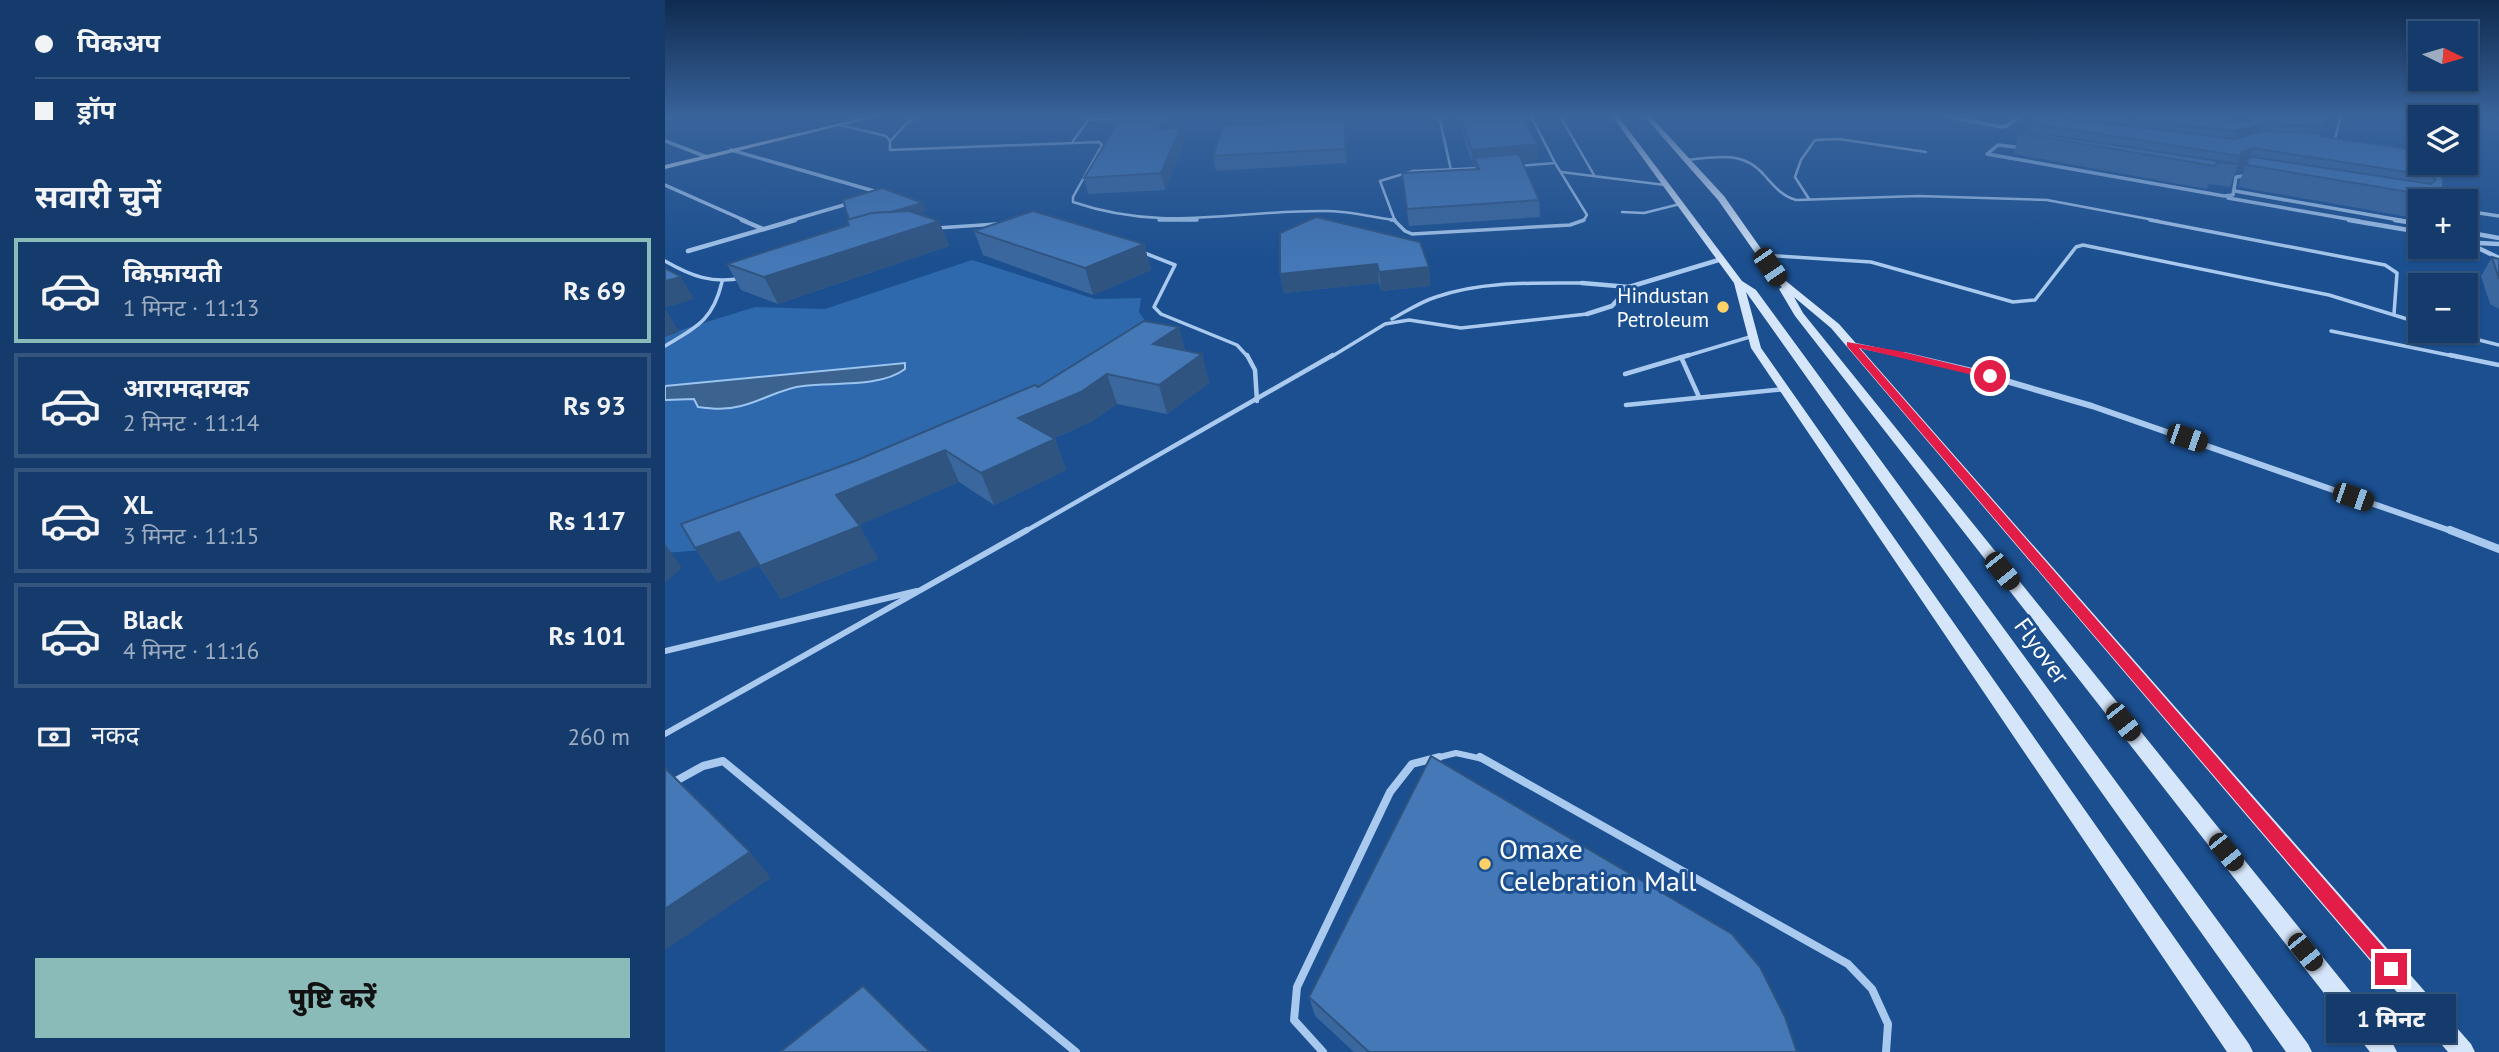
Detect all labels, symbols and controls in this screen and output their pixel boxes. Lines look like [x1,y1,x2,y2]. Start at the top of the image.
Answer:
north arrow [2408,21,2478,91]
map controls [2408,21,2478,343]
text: पिकअप [77,26,160,59]
text: ड्रॉप [77,93,115,126]
button: layers [2408,105,2478,175]
text: सवारी चुनें [35,175,161,217]
button: + [2408,189,2478,259]
car [1750,244,1791,290]
text: किफ़ायती [123,256,222,289]
icon: car [39,259,102,322]
button: − [2408,273,2478,343]
text: Rs 69 [563,274,626,307]
place label: Hindustan Petroleum [1617,282,1709,333]
text: 1 मिनट · 11:13 [123,293,259,322]
marker: Hindustan Petroleum [1715,299,1731,315]
route start [1974,360,2006,392]
text: आरामदायक [123,371,249,404]
icon: car [39,374,102,437]
text: Rs 93 [563,389,626,422]
text: 2 मिनट · 11:14 [123,408,259,437]
car [2164,421,2211,455]
car [2330,480,2377,514]
text: XL [123,488,153,521]
icon: car [39,489,102,552]
text: Rs 117 [549,504,626,537]
text: 3 मिनट · 11:15 [123,521,259,550]
car [1981,548,2024,594]
text: Black [123,603,183,636]
icon: car [39,604,102,667]
street label: Flyover [2008,612,2076,690]
text: Rs 101 [549,619,626,652]
text: 4 मिनट · 11:16 [123,636,259,665]
car [2102,699,2145,745]
icon: cash [35,718,73,756]
text: नकद [91,718,139,751]
text: 260 m [568,722,630,751]
car [2205,829,2248,875]
place label: Omaxe Celebration Mall [1499,830,1696,899]
marker: Omaxe Celebration Mall [1477,856,1493,872]
car [2284,929,2327,975]
route end [2375,953,2407,985]
button: पुष्टि करें [35,958,630,1038]
callout: 1 मिनट [2326,993,2456,1042]
text: 1 मिनट [2357,1004,2425,1033]

